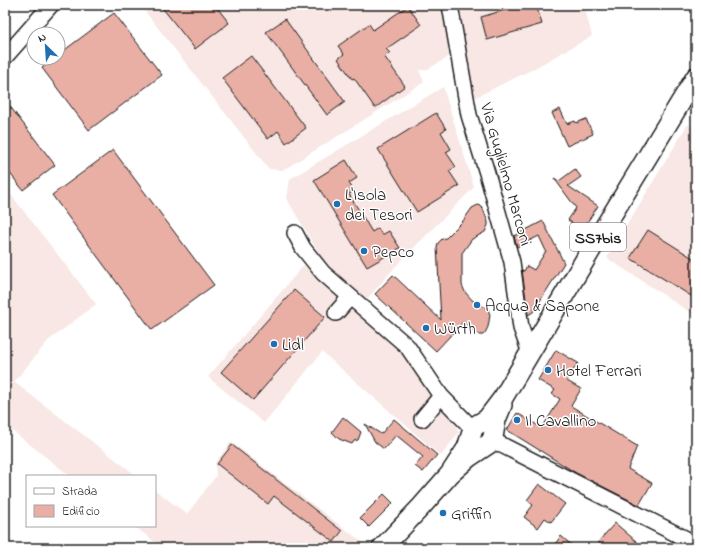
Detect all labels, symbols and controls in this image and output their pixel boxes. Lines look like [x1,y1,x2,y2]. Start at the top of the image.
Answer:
north arrow [26,26,66,66]
text: N [35,29,49,47]
street label: Via Guglielmo Marconi [471,99,538,249]
place label: L'Isola dei Tesori [345,183,413,228]
marker: L'Isola dei Tesori [332,199,342,209]
road number: SS7bis [570,223,626,251]
place label: Pepco [372,240,414,265]
marker: Pepco [359,246,369,256]
place label: Acqua & Sapone [485,294,600,319]
marker: Acqua & Sapone [472,300,482,310]
place label: Würth [434,317,476,342]
marker: Würth [421,323,431,333]
place label: Lidl [282,333,304,358]
marker: Lidl [269,339,279,349]
place label: Hotel Ferrari [556,359,642,384]
marker: Hotel Ferrari [543,365,553,375]
place label: Il Cavallino [525,409,597,434]
marker: Il Cavallino [512,415,522,425]
legend [26,475,156,527]
text: Strada [62,483,97,501]
place label: Griffin [451,502,491,527]
text: Edificio [62,503,100,521]
marker: Griffin [438,508,448,518]

